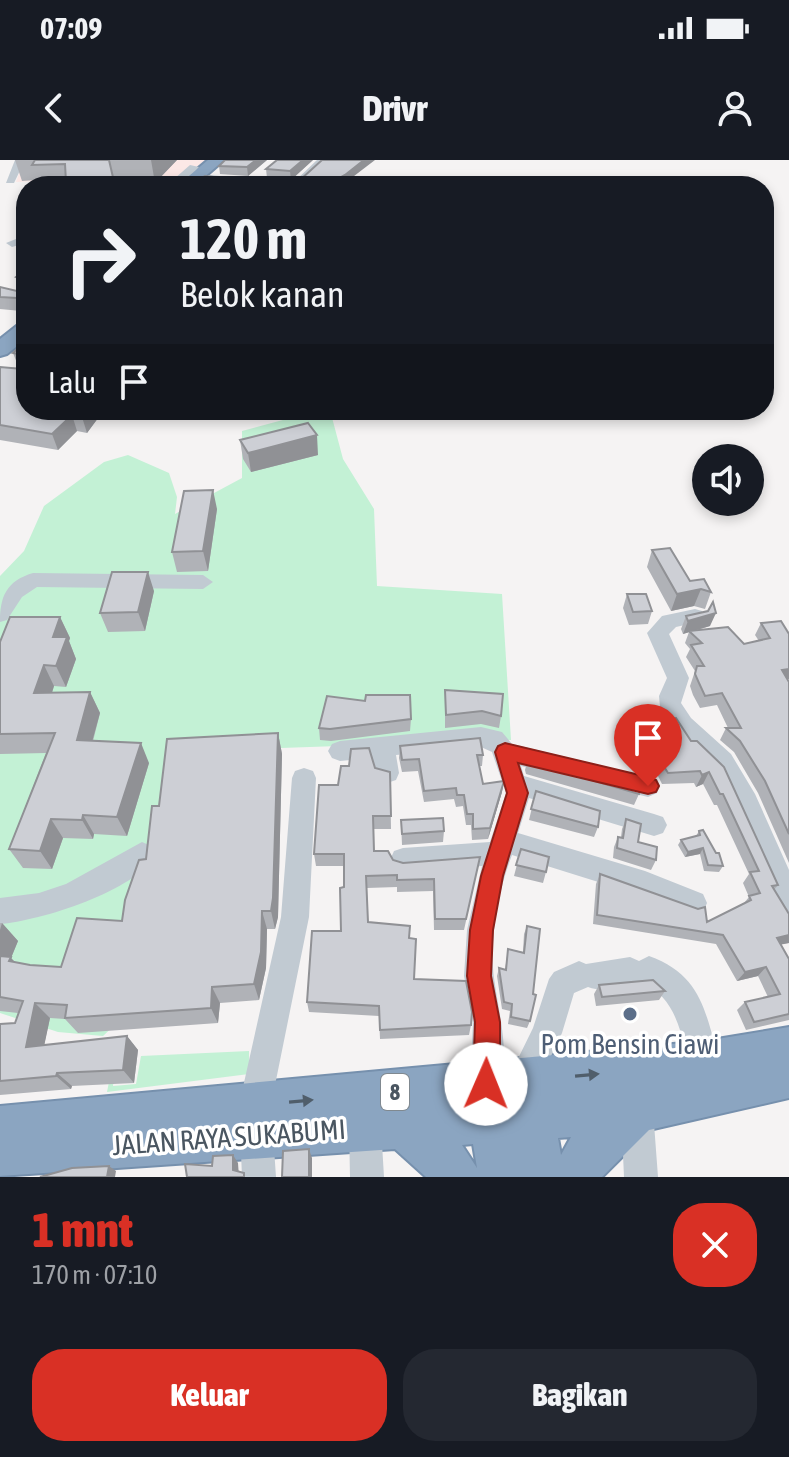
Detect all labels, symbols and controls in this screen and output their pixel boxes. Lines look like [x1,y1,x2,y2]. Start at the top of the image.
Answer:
text: 07:09 [40,11,102,45]
icon: back [32,86,76,130]
icon: person [713,86,757,130]
text: Drivr [362,87,427,129]
text: 120 m [180,207,307,271]
icon: right [48,208,152,312]
text: Belok kanan [180,273,345,315]
icon: arrive [112,360,156,404]
text: Lalu [48,365,96,399]
map controls [692,444,764,516]
button: sound [692,444,764,516]
pin [614,704,682,786]
icon: arrive [626,716,670,760]
marker: Pom Bensin Ciawi [621,1005,639,1023]
place label: Pom Bensin Ciawi [540,1028,720,1060]
position arrow [444,1042,528,1126]
one-way arrow [575,1068,600,1081]
road number: 8 [381,1074,409,1110]
one-way arrow [289,1094,314,1107]
street label: JALAN RAYA SUKABUMI [111,1113,347,1161]
text: 1 mnt [32,1202,133,1257]
button: close [673,1203,757,1287]
text: 170 m · 07:10 [32,1260,157,1290]
button: Keluar [32,1349,387,1441]
button: Bagikan [403,1349,757,1441]

